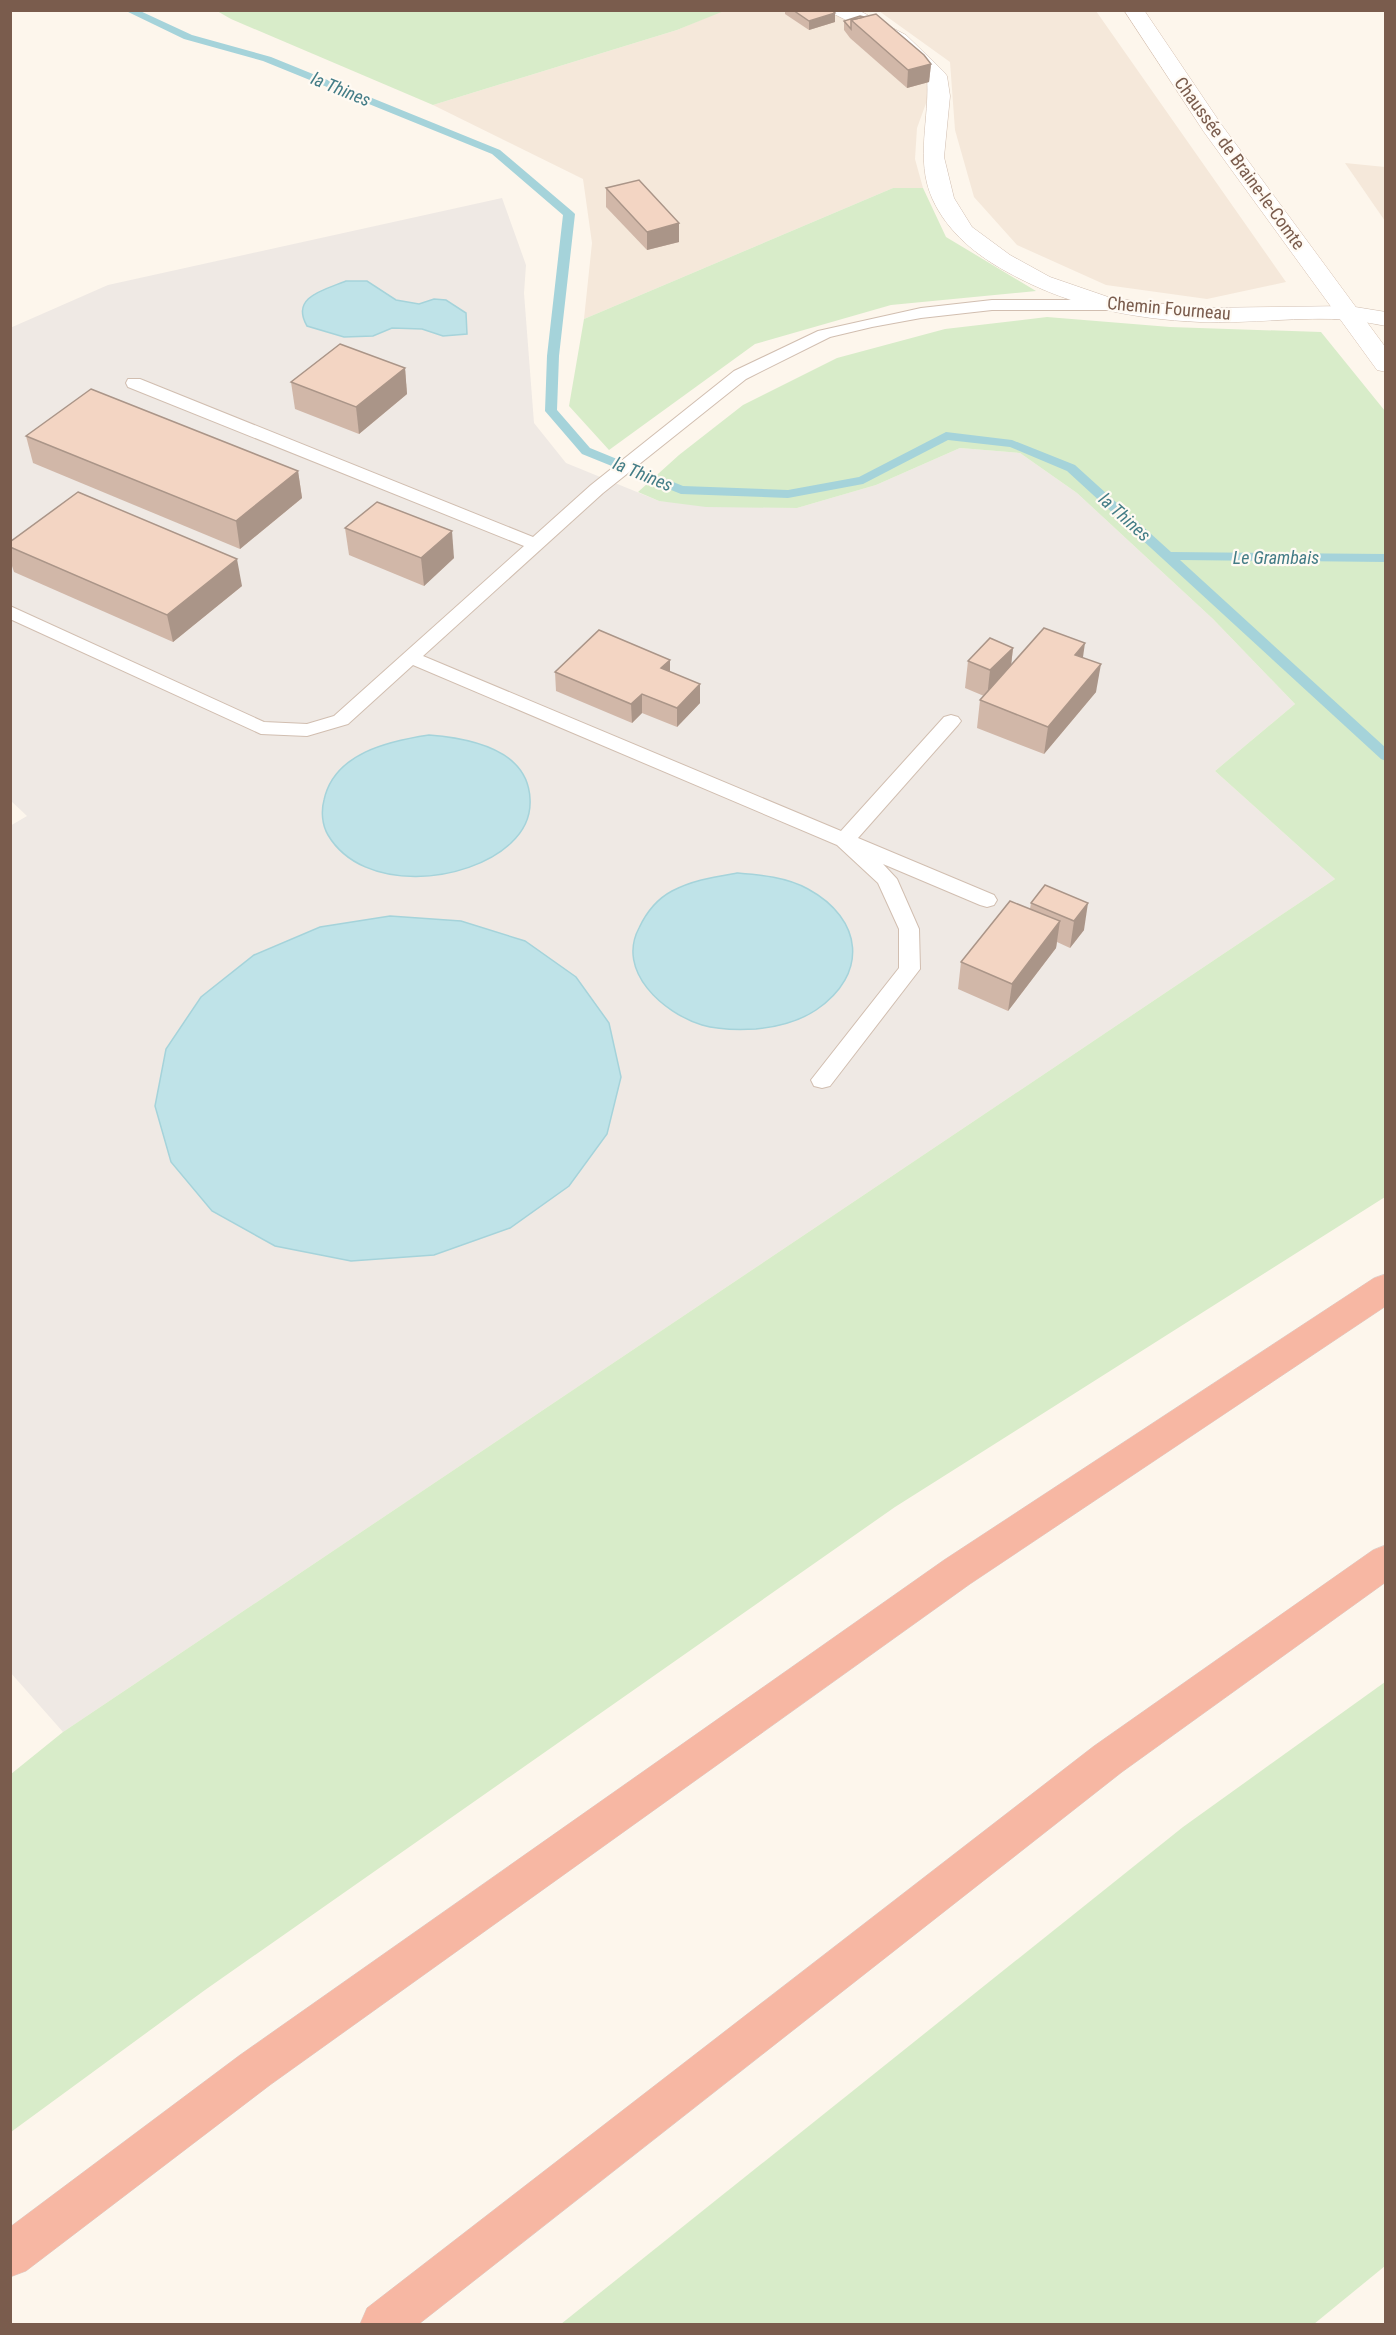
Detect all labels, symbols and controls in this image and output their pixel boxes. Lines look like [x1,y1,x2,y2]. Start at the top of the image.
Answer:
water label: la Thines [308,68,374,110]
street label: Chaussée de Braine-le-Comte [1170,73,1310,253]
street label: Chemin Fourneau [1106,292,1232,324]
water label: la Thines [610,453,676,495]
water label: la Thines [1095,488,1155,546]
water label: Le Grambais [1233,547,1319,568]

